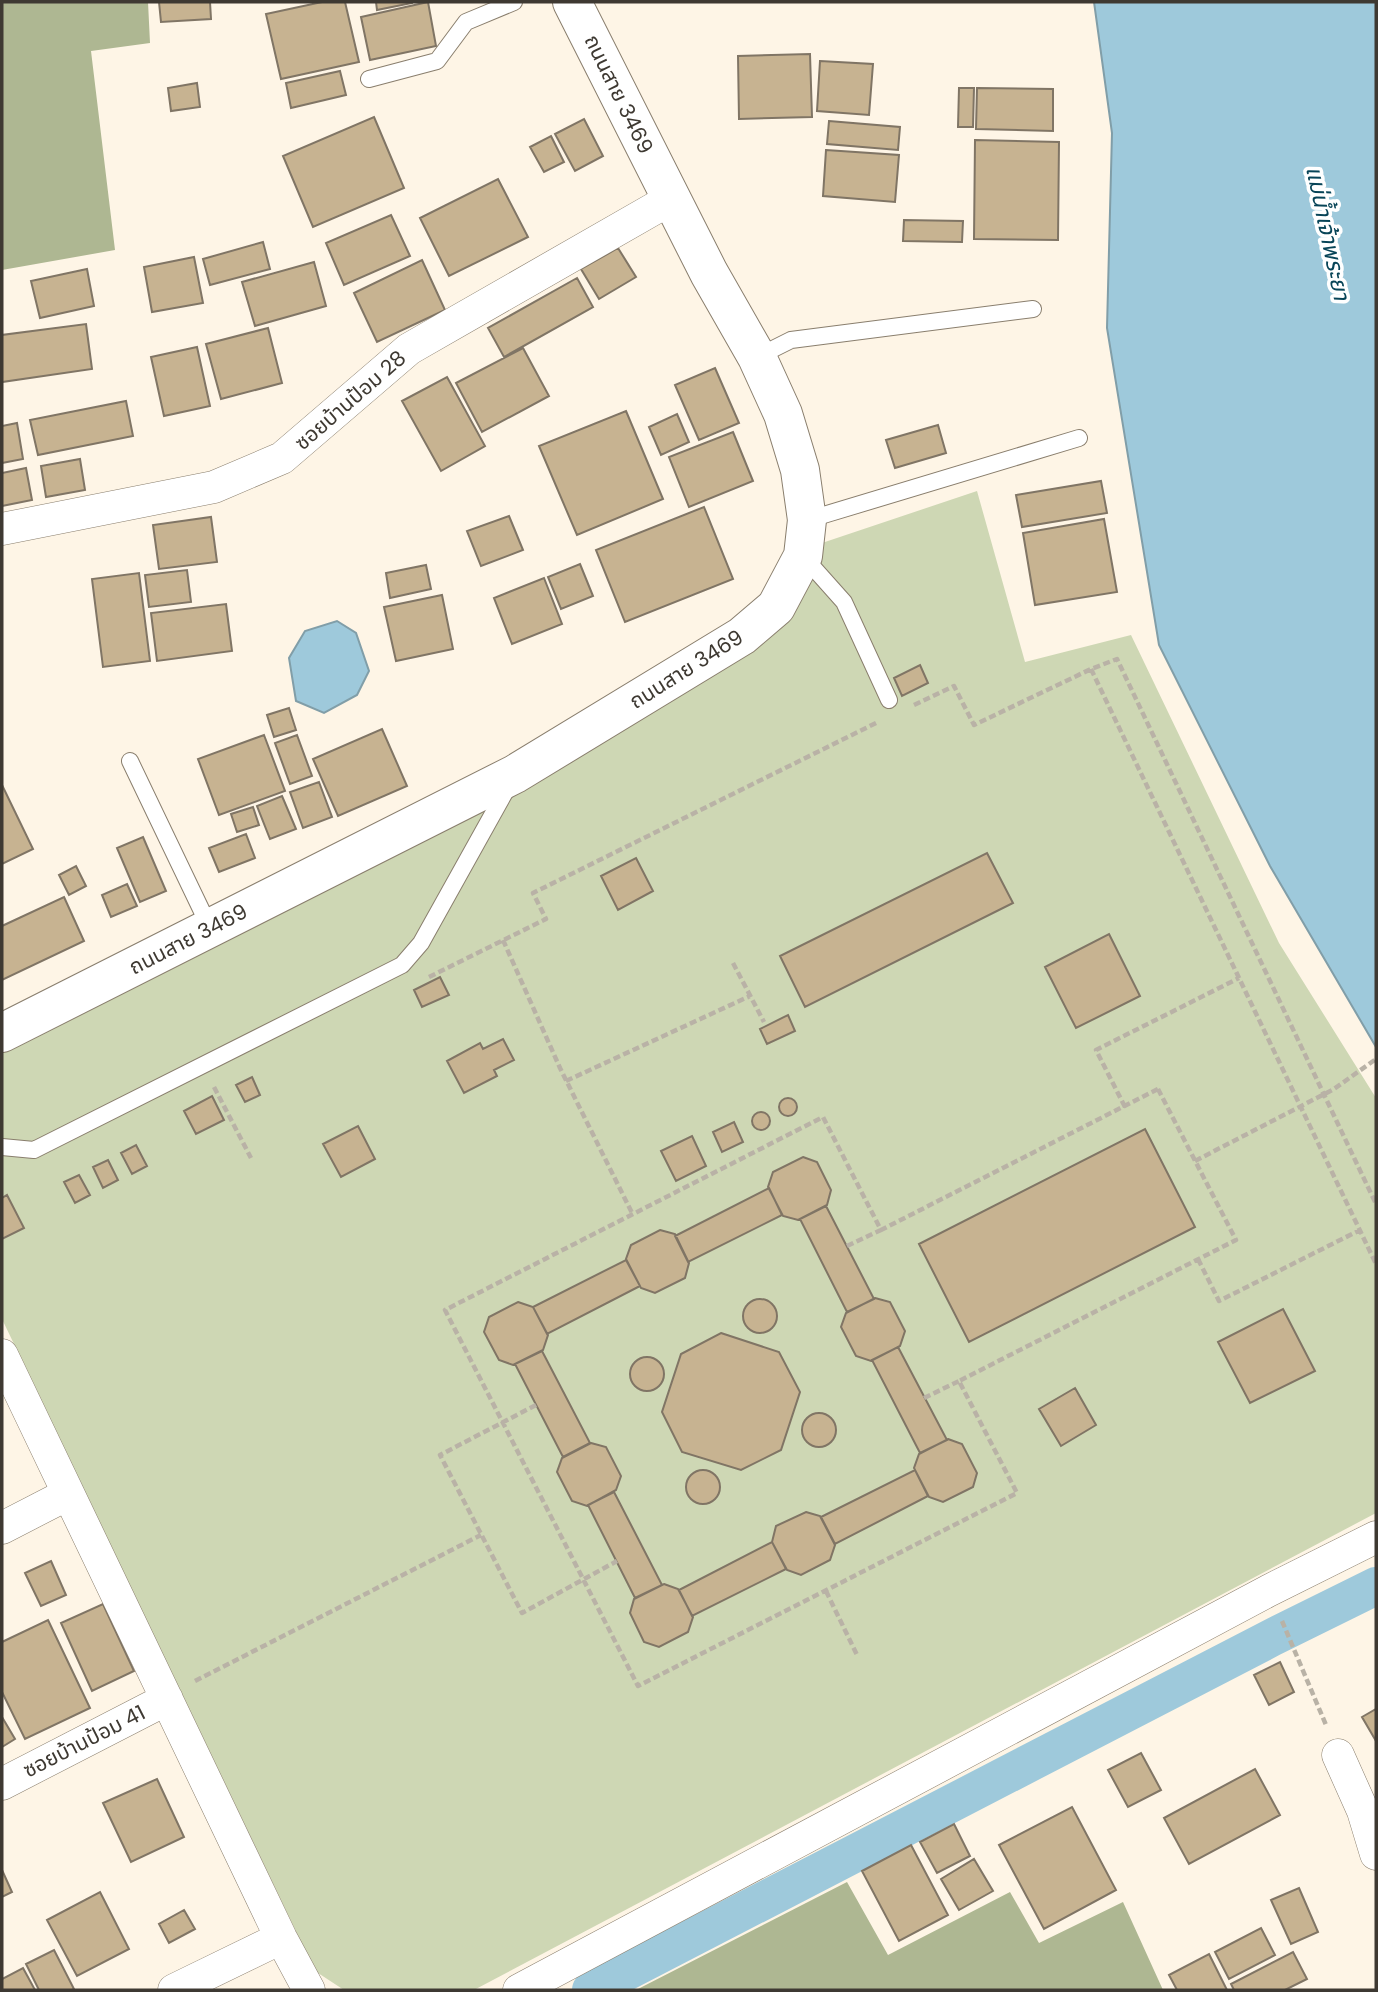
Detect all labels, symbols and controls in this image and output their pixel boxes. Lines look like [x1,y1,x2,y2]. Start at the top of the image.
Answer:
street label: ถนนสาย 3469 [578,30,660,158]
water label: แม่น้ำเจ้าพระยา [1298,163,1358,305]
street label: ซอยบ้านป้อม 28 [288,344,412,456]
street label: ถนนสาย 3469 [624,622,748,716]
street label: ถนนสาย 3469 [124,897,252,981]
street label: ซอยบ้านป้อม 41 [18,1698,150,1784]

